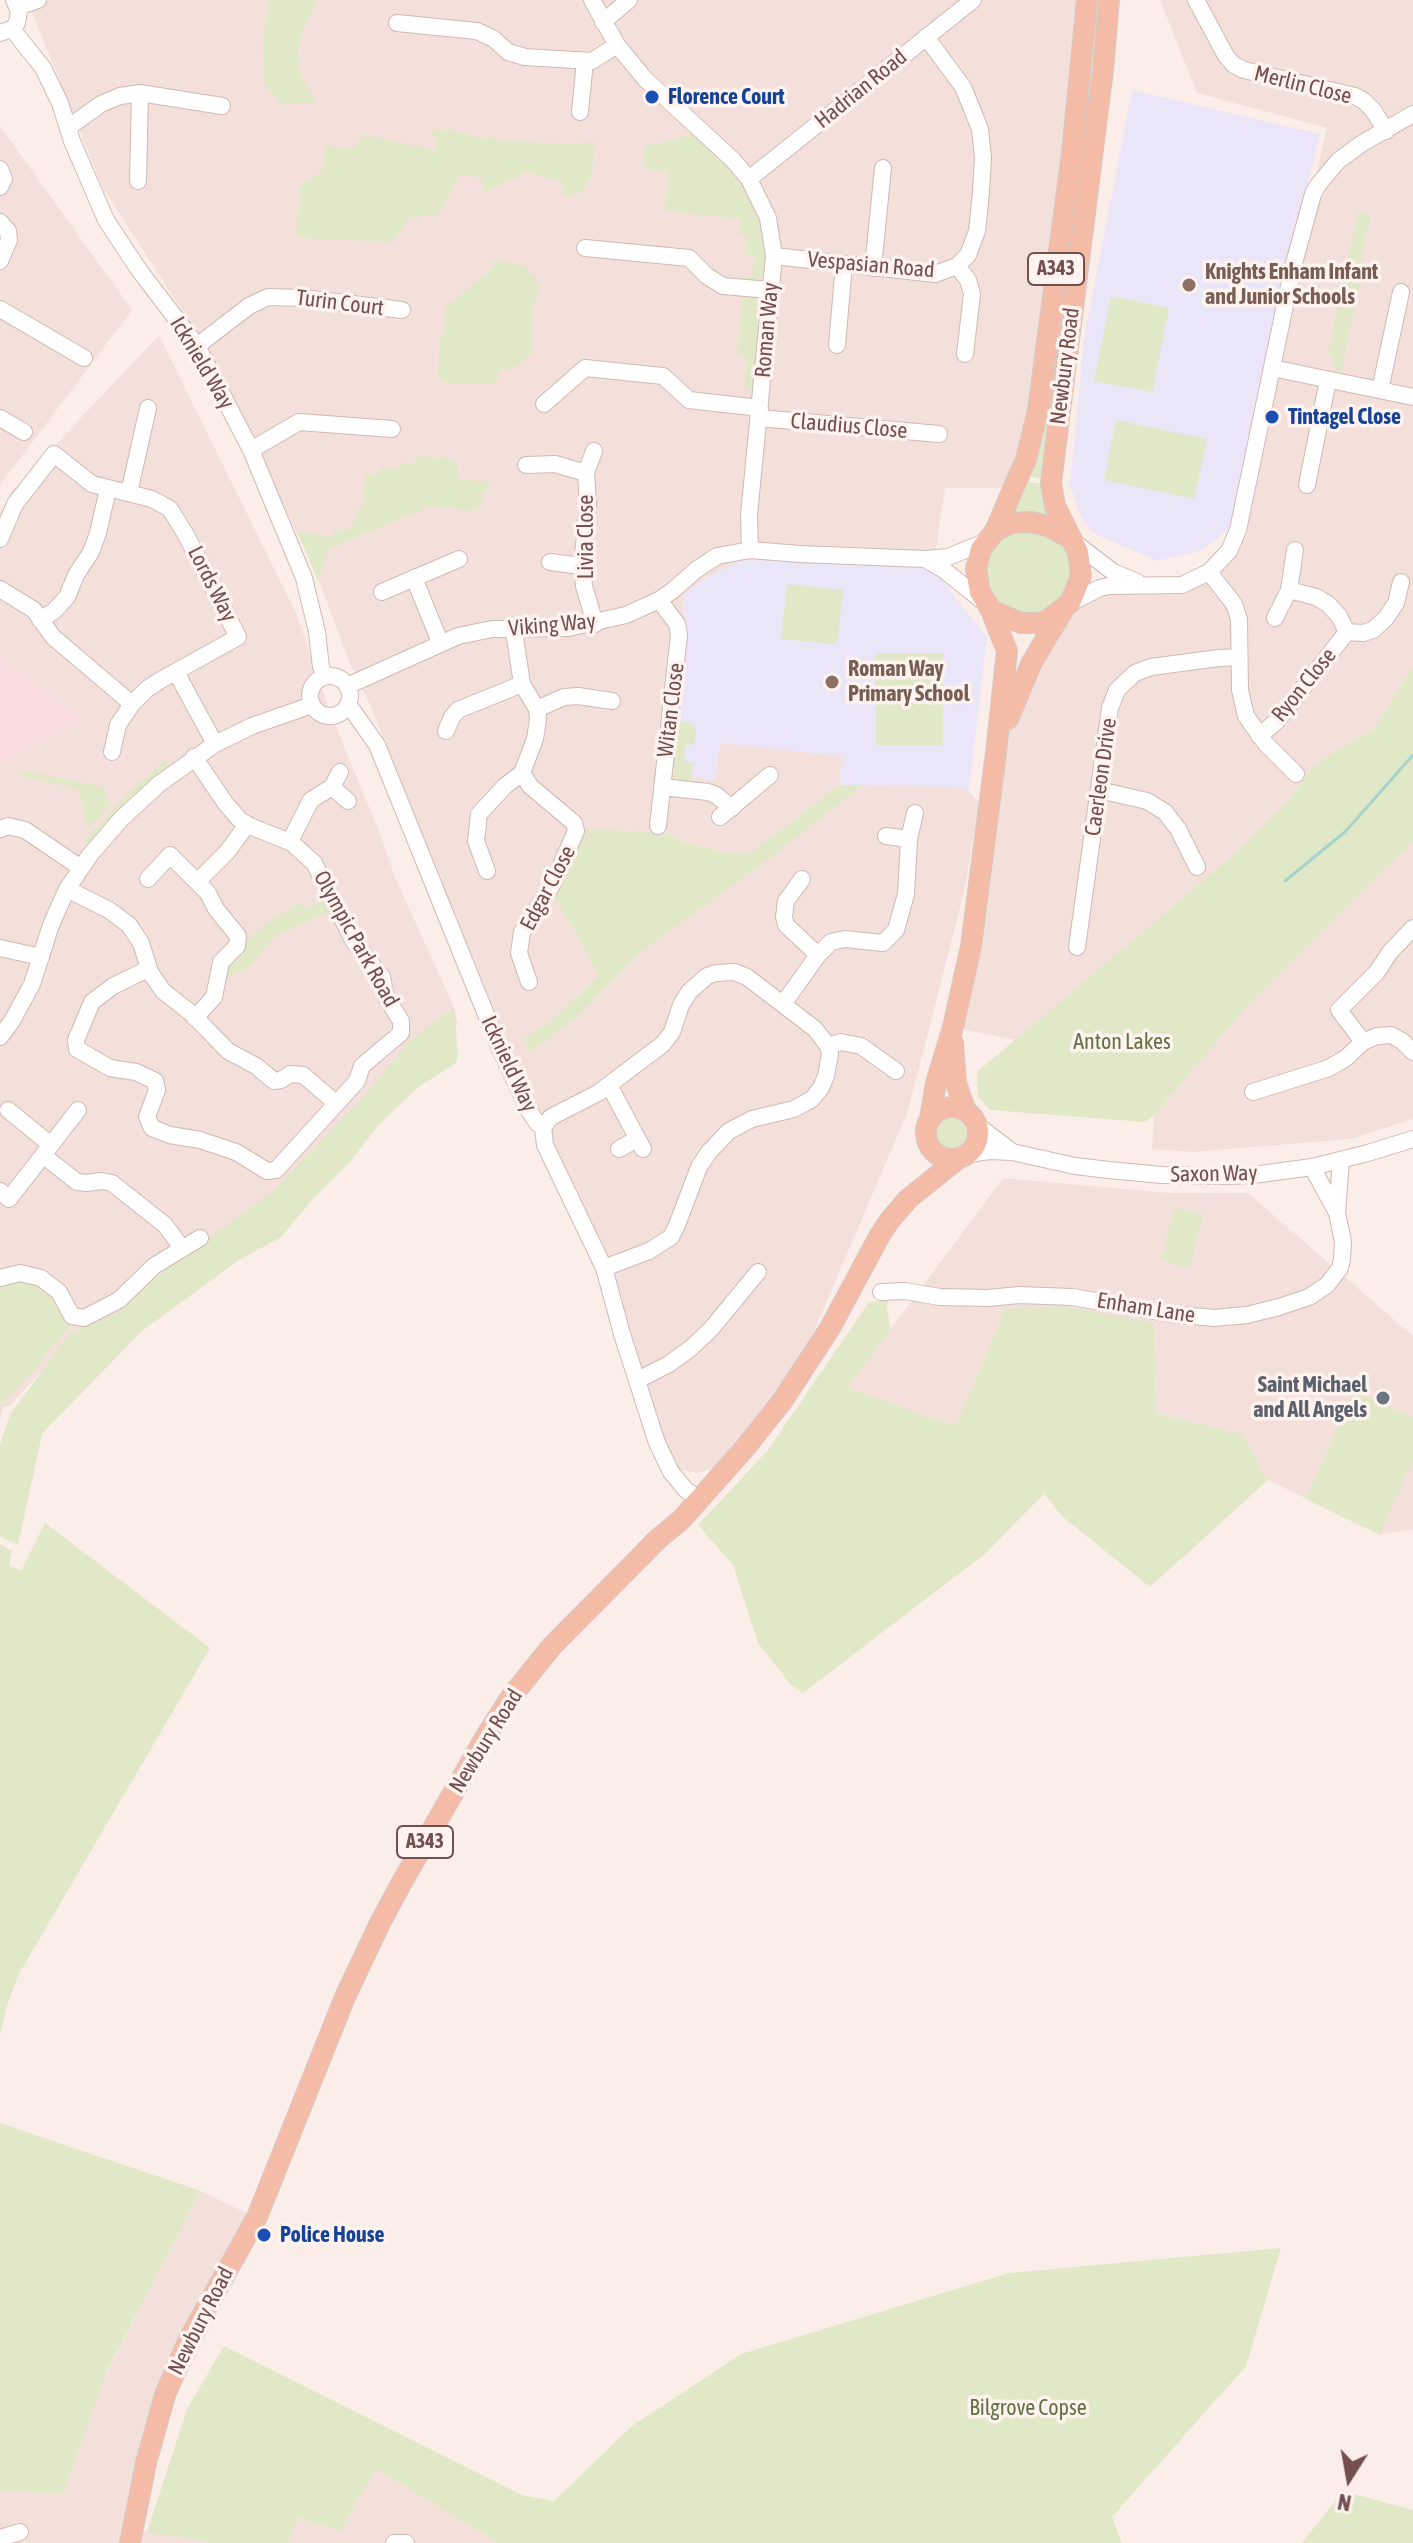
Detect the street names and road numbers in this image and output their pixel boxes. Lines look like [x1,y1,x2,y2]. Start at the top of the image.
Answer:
street label: Hadrian Road [810,44,912,134]
street label: Merlin Close [1252,60,1354,110]
street label: Vespasian Road [806,246,936,284]
road number: A343 [1028,253,1084,285]
street label: Roman Way [750,281,784,379]
street label: Turin Court [295,285,385,321]
street label: Newbury Road [1045,306,1085,426]
street label: Icknield Way [164,312,240,414]
street label: Claudius Close [790,408,908,444]
street label: Livia Close [573,495,599,579]
street label: Lords Way [182,542,242,626]
street label: Viking Way [507,608,597,642]
street label: Ryon Close [1266,643,1342,727]
street label: Witan Close [652,661,690,759]
street label: Caerleon Drive [1080,716,1122,838]
street label: Edgar Close [515,841,581,935]
street label: Olympic Park Road [308,866,404,1012]
street label: Icknield Way [475,1012,543,1116]
street label: Saxon Way [1170,1160,1258,1188]
street label: Enham Lane [1095,1287,1197,1329]
street label: Newbury Road [444,1684,528,1798]
road number: A343 [397,1826,453,1858]
street label: Newbury Road [163,2263,239,2379]

